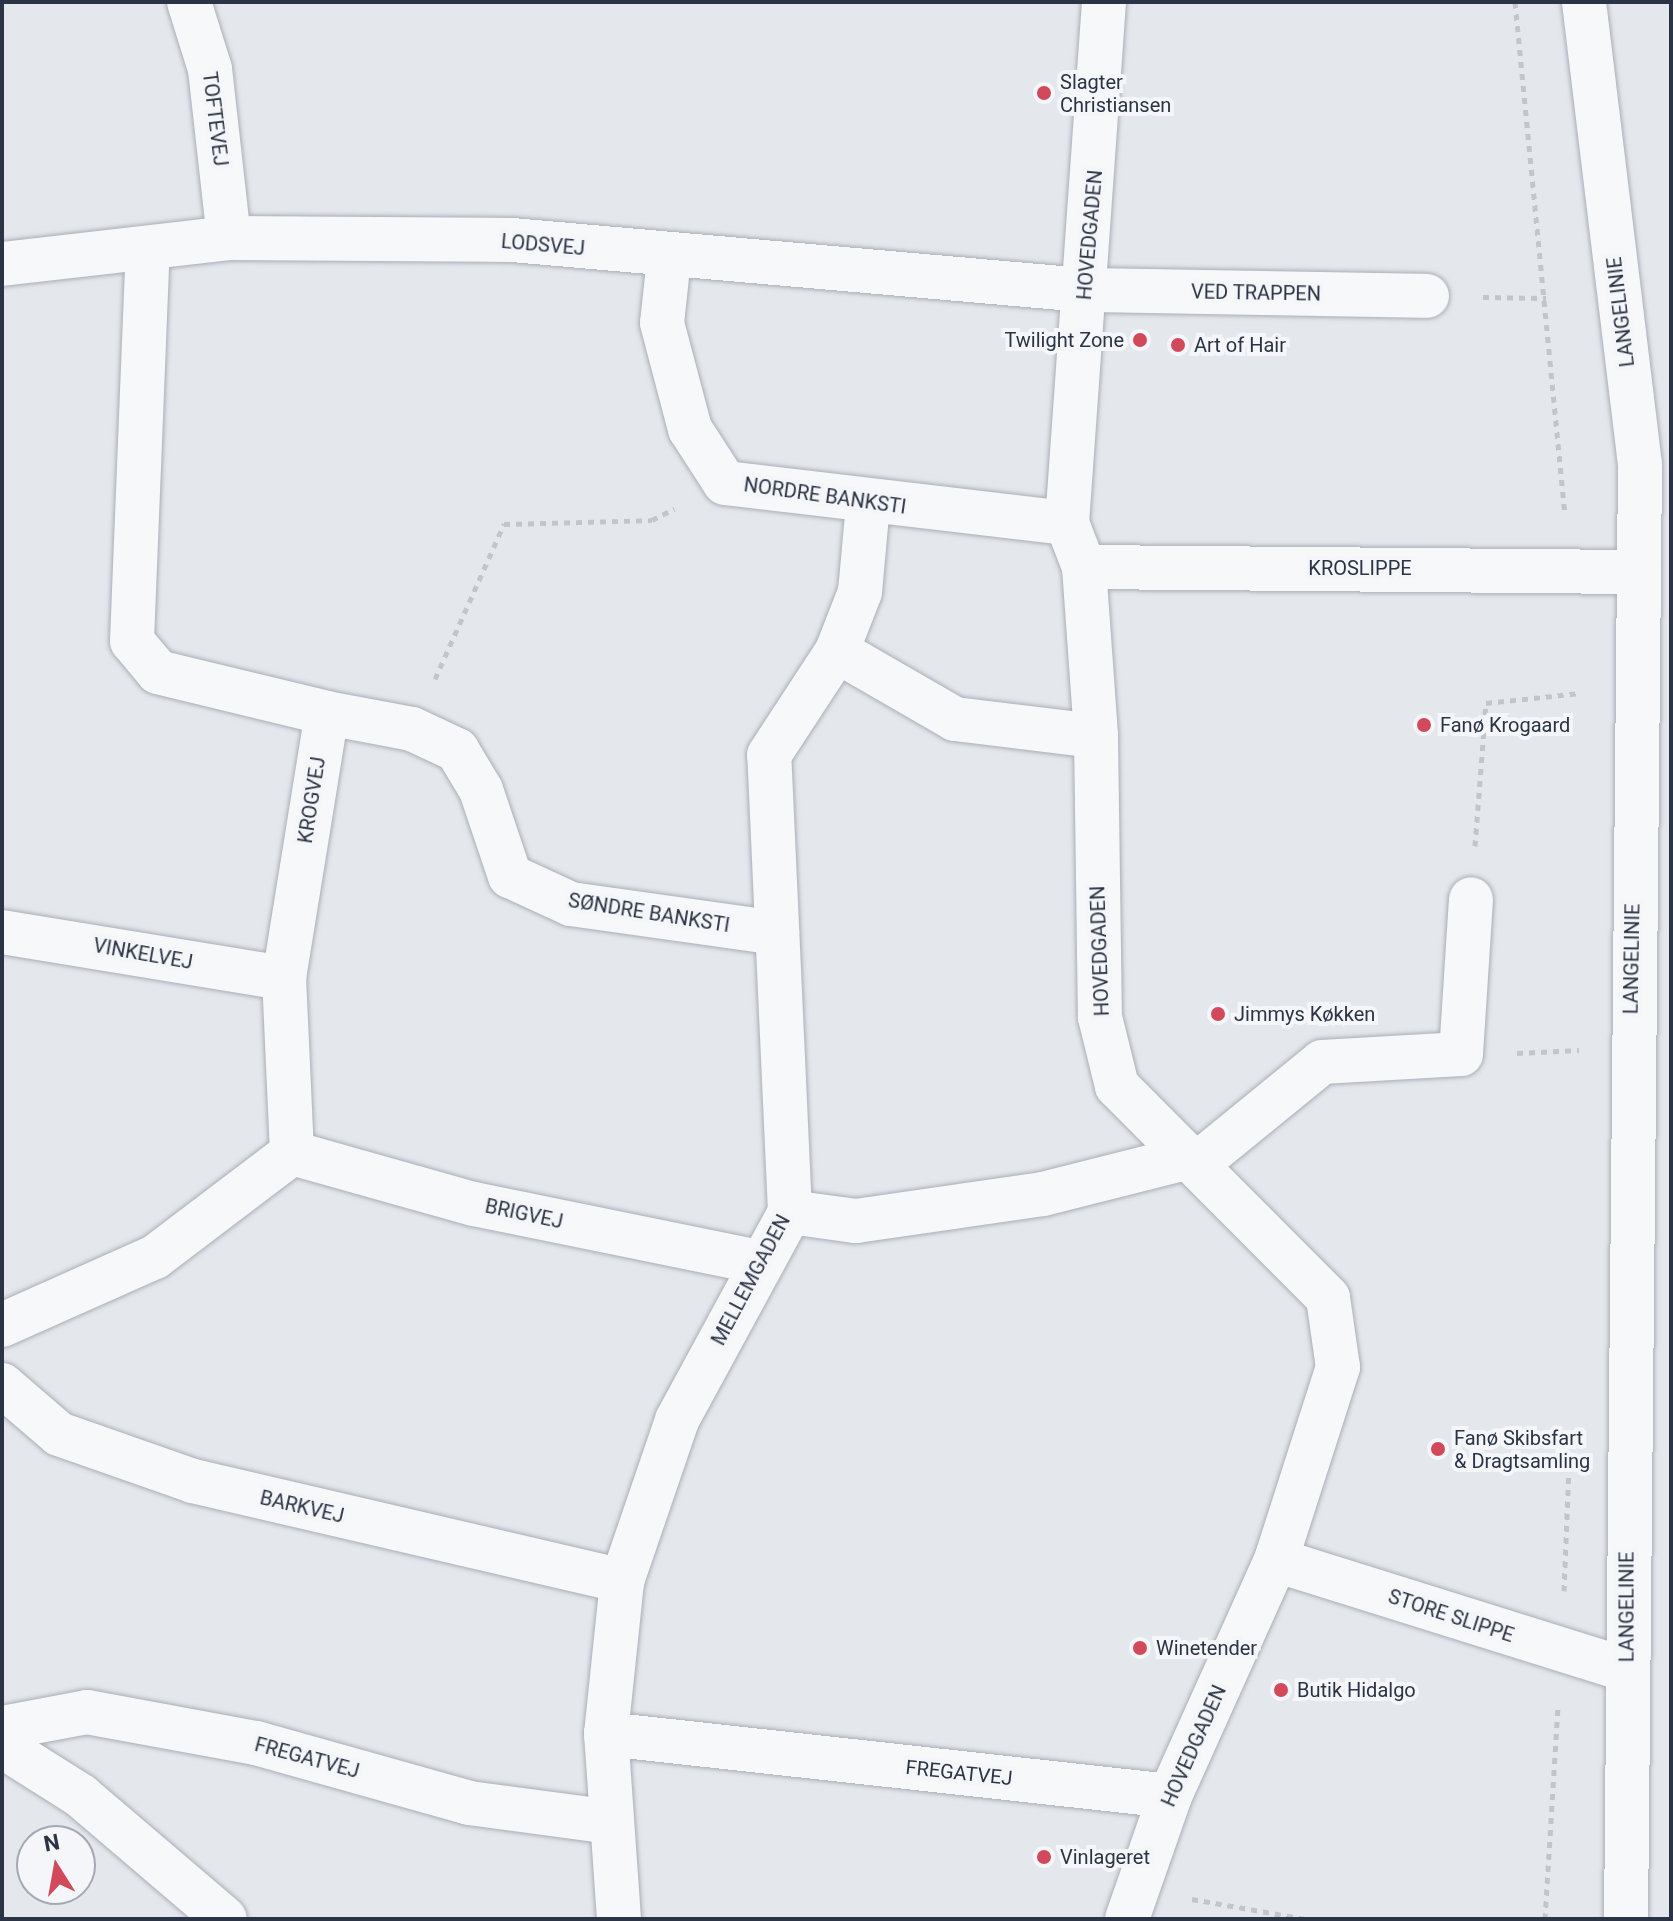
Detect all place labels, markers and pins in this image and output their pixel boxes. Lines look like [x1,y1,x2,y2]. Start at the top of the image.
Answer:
place label: Slagter Christiansen [1060,70,1171,117]
marker: Slagter Christiansen [1035,84,1053,102]
place label: Twilight Zone [1004,328,1124,352]
marker: Twilight Zone [1131,331,1149,349]
place label: Art of Hair [1194,333,1286,357]
marker: Art of Hair [1169,336,1187,354]
place label: Fanø Krogaard [1440,713,1570,737]
marker: Fanø Krogaard [1415,716,1433,734]
place label: Jimmys Køkken [1234,1002,1375,1026]
marker: Jimmys Køkken [1209,1005,1227,1023]
place label: Fanø Skibsfart & Dragtsamling [1454,1426,1590,1473]
marker: Fanø Skibsfart & Dragtsamling [1429,1440,1447,1458]
place label: Winetender [1156,1636,1257,1660]
marker: Winetender [1131,1639,1149,1657]
place label: Butik Hidalgo [1297,1678,1416,1702]
marker: Butik Hidalgo [1272,1681,1290,1699]
place label: Vinlageret [1060,1845,1150,1869]
marker: Vinlageret [1035,1848,1053,1866]

